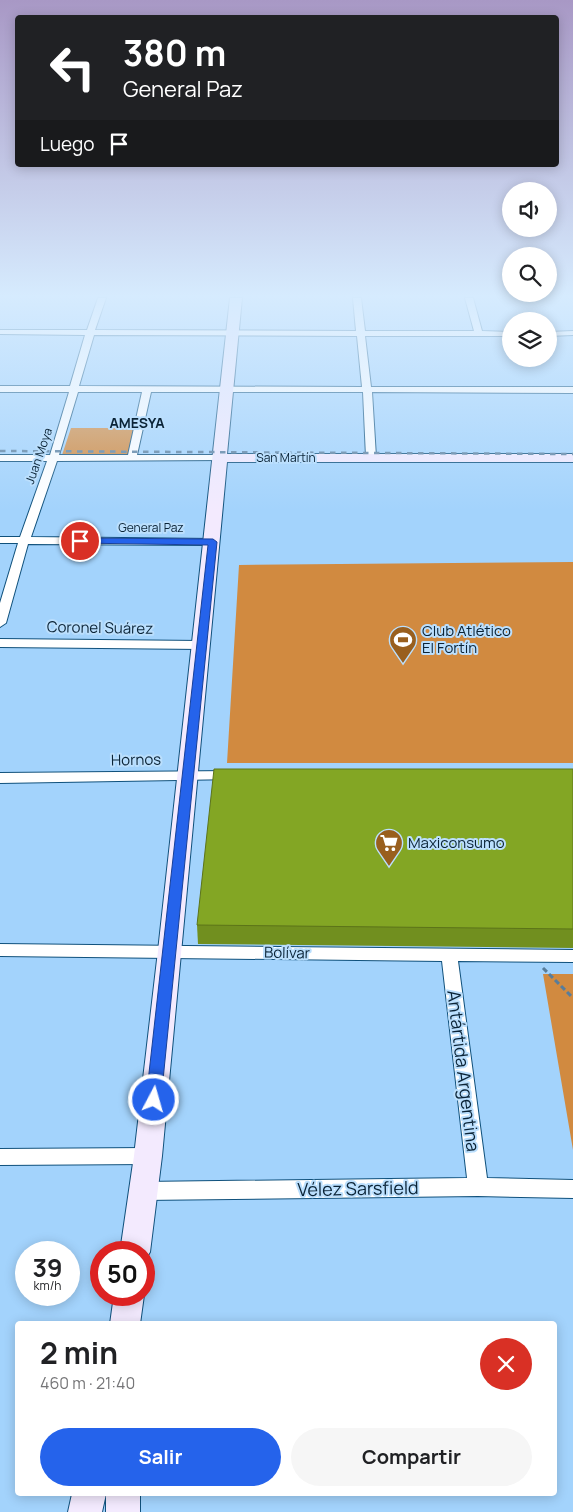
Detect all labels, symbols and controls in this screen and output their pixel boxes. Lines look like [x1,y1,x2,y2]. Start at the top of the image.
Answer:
text: 380 m [123,29,226,77]
icon: left [40,35,105,100]
text: General Paz [123,74,243,104]
icon: arrive [105,130,133,158]
text: Luego [40,131,95,157]
map controls [502,182,557,367]
button: sound [502,182,557,237]
button: search [502,247,557,302]
button: layers [502,312,557,367]
district label: AMESYA [109,413,165,432]
street label: Juan Moya [21,425,56,486]
street label: San Martín [256,449,316,466]
street label: General Paz [118,519,184,536]
pin [59,520,101,562]
icon: arrive [66,527,94,555]
street label: Coronel Suárez [47,616,153,639]
place label: Club Atlético El Fortín [422,620,511,658]
sports icon: Club Atlético El Fortín [388,625,418,664]
street label: Hornos [111,749,161,770]
supermarket icon: Maxiconsumo [374,828,404,867]
place label: Maxiconsumo [408,832,505,853]
street label: Bolívar [264,942,311,963]
street label: Antártida Argentina [442,989,486,1153]
position arrow [127,1073,179,1125]
street label: Vélez Sarsfield [297,1175,419,1201]
speed limit sign: 50 [90,1241,155,1306]
text: 39 [32,1250,63,1285]
text: km/h [34,1277,61,1294]
text: 2 min [40,1332,118,1373]
button: close [480,1338,532,1390]
text: 460 m · 21:40 [40,1372,135,1394]
button: Salir [40,1428,281,1486]
button: Compartir [291,1428,532,1486]

